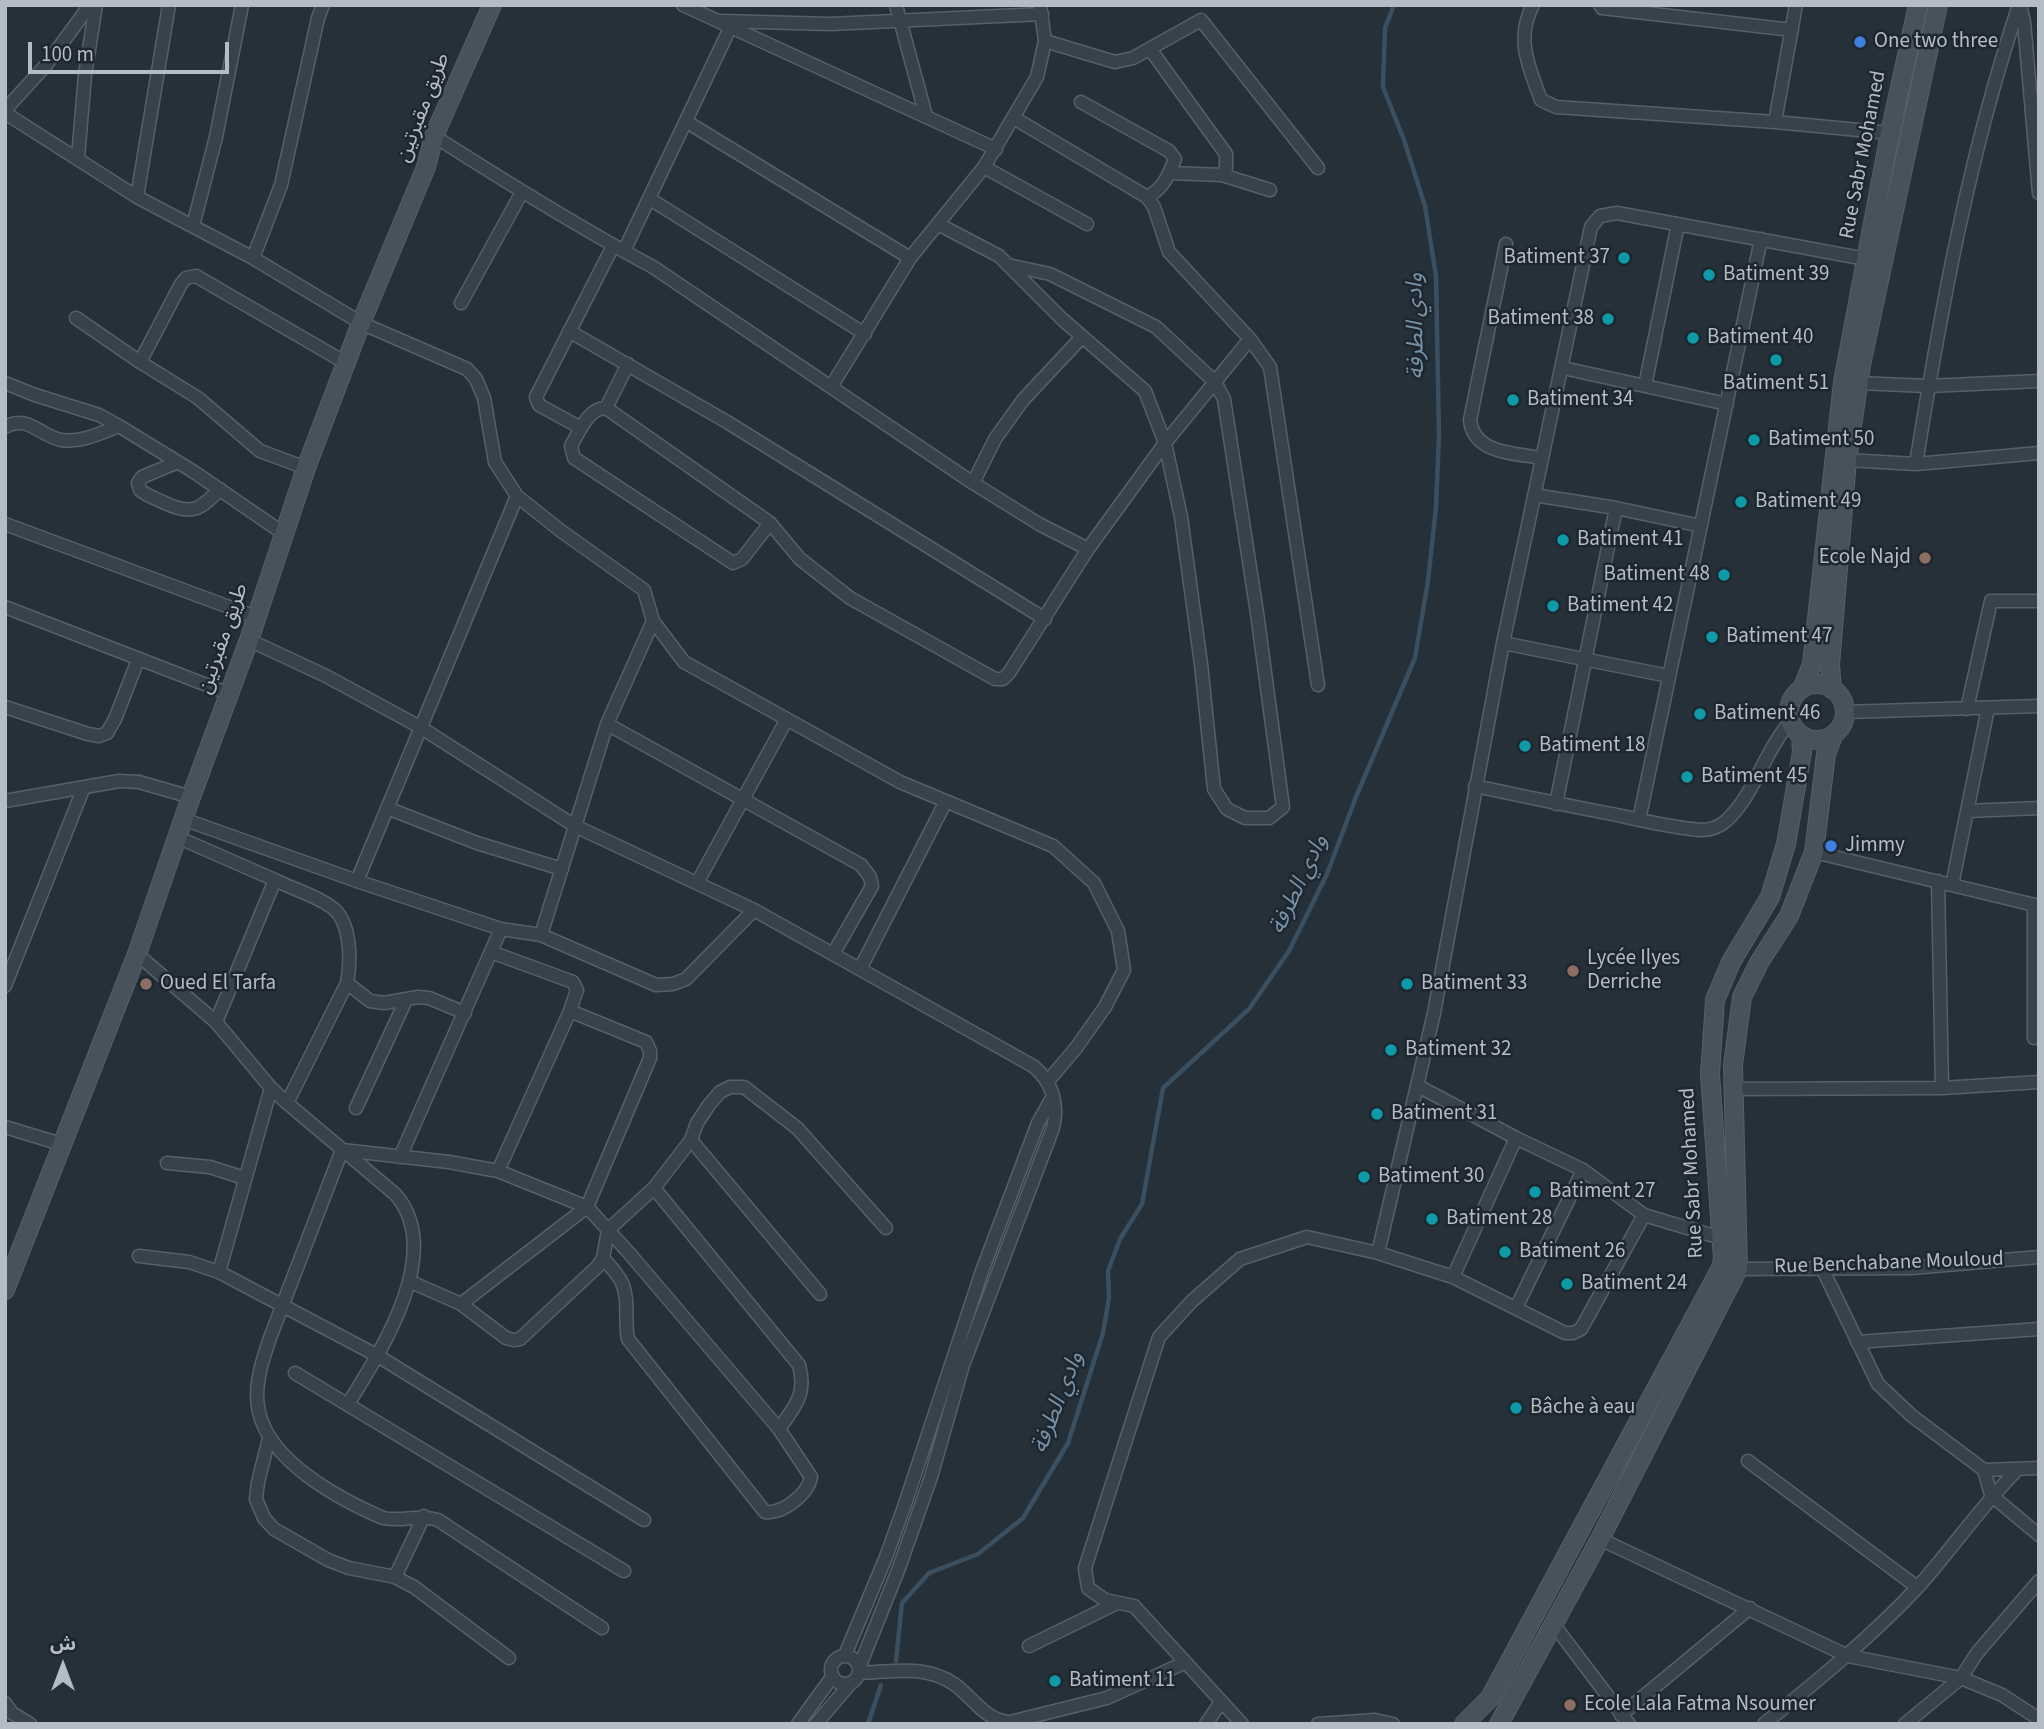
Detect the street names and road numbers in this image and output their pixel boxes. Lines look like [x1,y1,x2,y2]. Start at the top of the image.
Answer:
street label: طريق مقبرتين [392,50,456,166]
street label: Rue Sabr Mohamed [1835,69,1893,241]
street label: طريق مقبرتين [193,580,255,698]
street label: Rue Sabr Mohamed [1676,1087,1710,1259]
street label: Rue Benchabane Mouloud [1774,1247,2004,1281]

